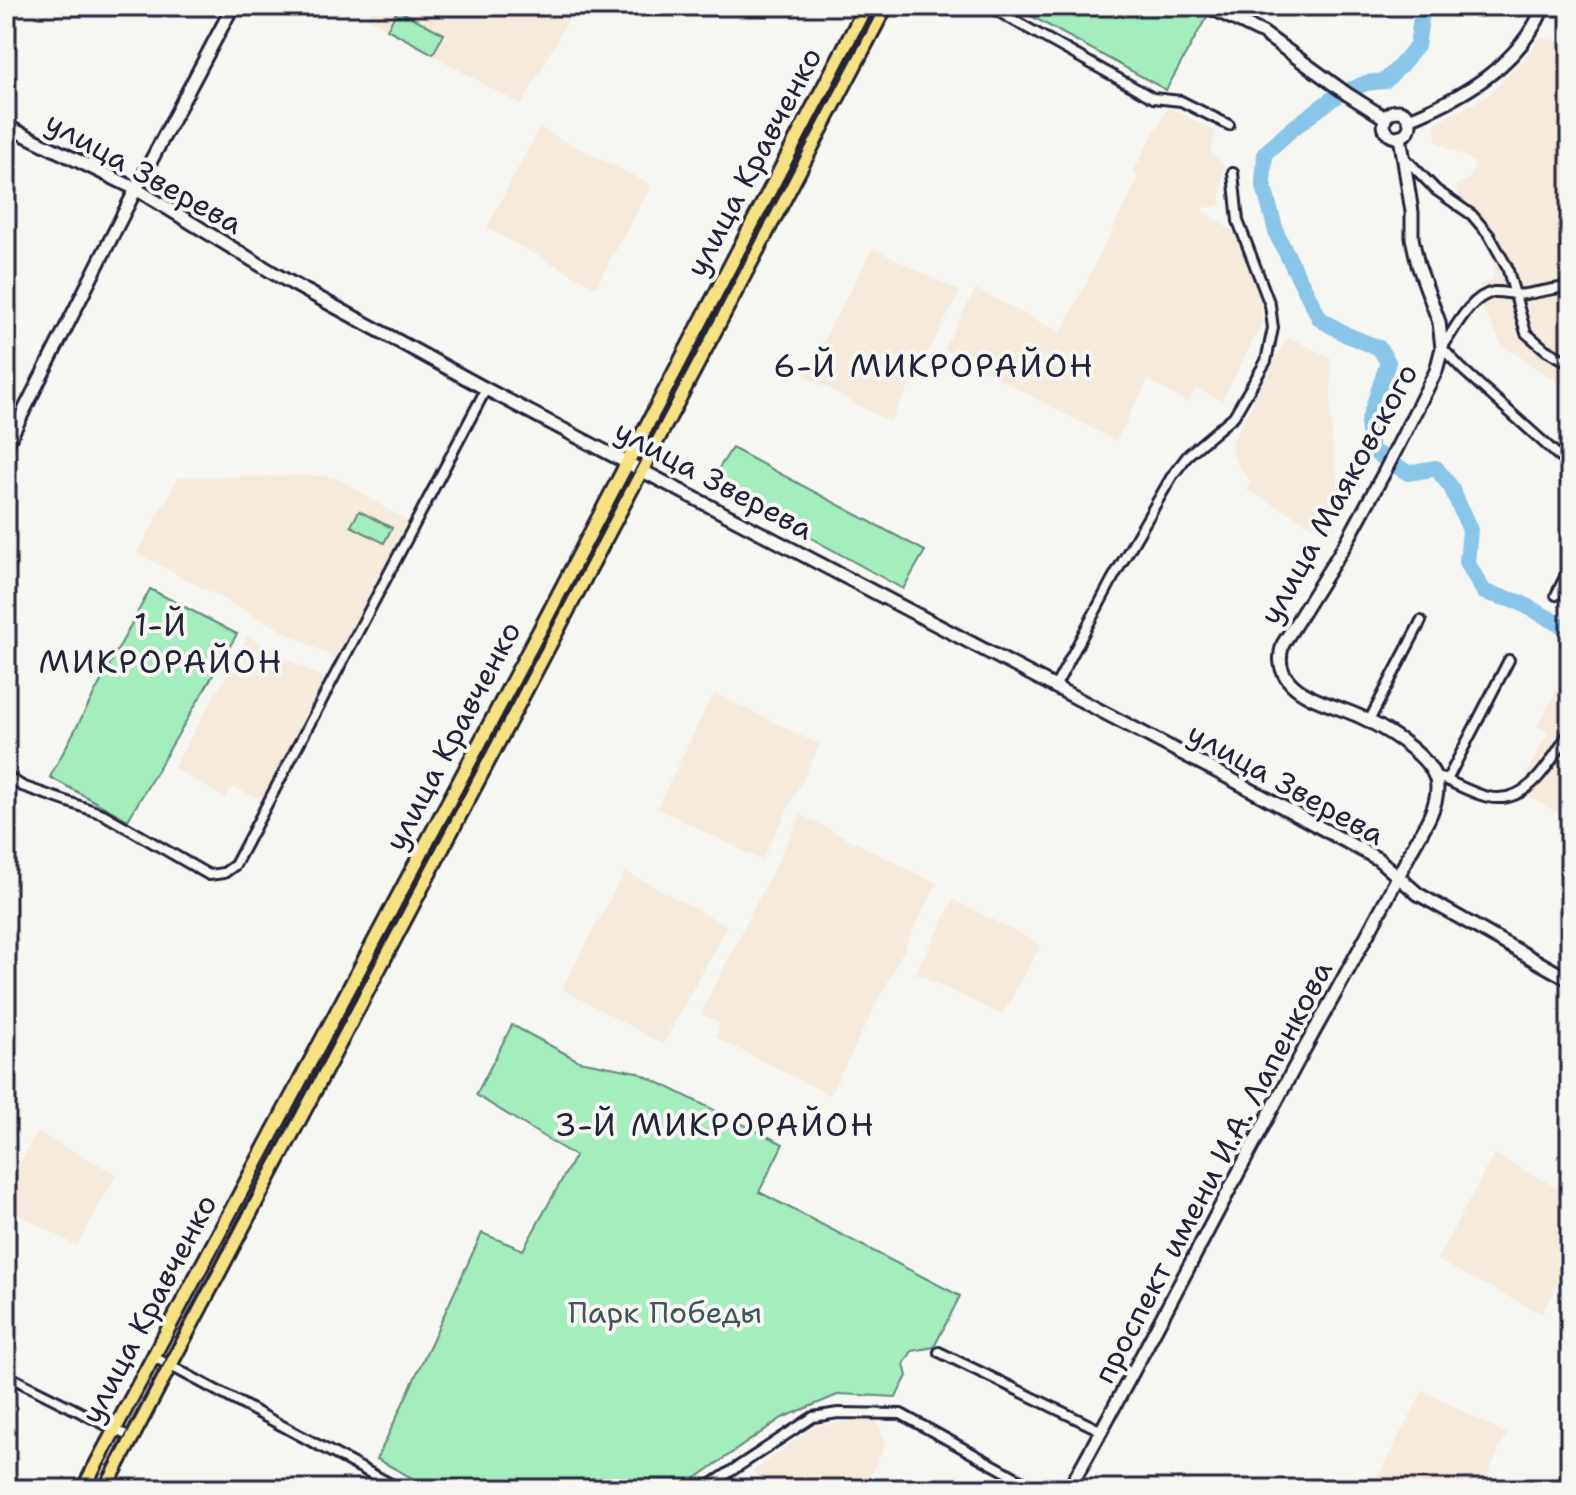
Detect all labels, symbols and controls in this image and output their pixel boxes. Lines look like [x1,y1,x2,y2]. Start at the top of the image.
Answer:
street label: улица Кравченко [676,40,831,284]
street label: улица Зверева [38,101,251,244]
district label: 6-Й МИКРОРАЙОН [773,344,1095,387]
street label: улица Маяковского [1250,356,1427,632]
street label: улица Зверева [608,410,821,549]
district label: 1-Й МИКРОРАЙОН [39,603,283,683]
street label: улица Кравченко [375,614,530,858]
street label: улица Зверева [1180,712,1393,855]
street label: проспект имени И.А. Лапенкова [1083,953,1342,1390]
district label: 3-Й МИКРОРАЙОН [554,1103,876,1146]
street label: улица Кравченко [71,1187,226,1431]
park label: Парк Победы [568,1292,762,1333]

